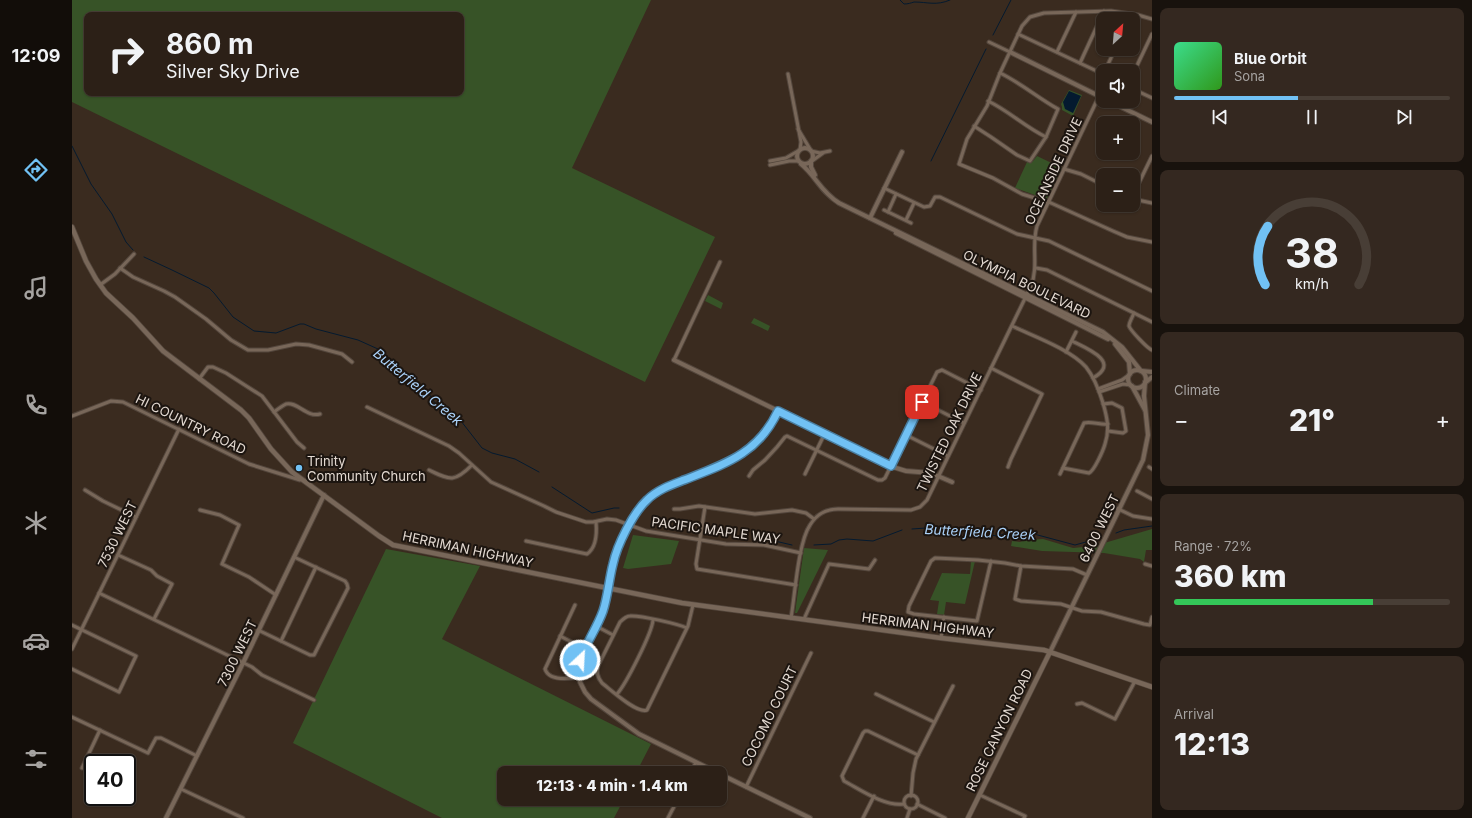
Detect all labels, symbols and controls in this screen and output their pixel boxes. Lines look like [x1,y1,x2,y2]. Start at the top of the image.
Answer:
north arrow [1096,12,1140,56]
map controls [1096,12,1140,212]
text: 860 m [166,27,253,61]
icon: right [100,28,152,80]
text: 12:09 [12,45,60,66]
text: Blue Orbit [1234,49,1307,68]
text: Silver Sky Drive [166,61,300,82]
button: sound [1096,64,1140,108]
text: Sona [1234,68,1265,84]
icon: previous [1209,106,1231,128]
icon: pause [1301,106,1323,128]
icon: next [1393,106,1415,128]
street label: OCEANSIDE DRIVE [1021,115,1085,227]
button: + [1096,116,1140,160]
icon: directions [22,156,50,184]
button: − [1096,168,1140,212]
text: 38 [1285,228,1339,278]
street label: OLYMPIA BOULEVARD [961,246,1093,322]
icon: music [22,274,50,302]
text: km/h [1295,275,1329,292]
water label: Butterfield Creek [370,344,467,429]
street label: TWISTED OAK DRIVE [913,370,985,494]
text: Climate [1174,382,1220,398]
pin [905,385,939,419]
street label: HI COUNTRY ROAD [133,390,249,458]
icon: phone [22,391,50,419]
icon: arrive [911,391,933,413]
text: 21° [1289,402,1335,438]
text: − [1174,407,1189,433]
text: + [1435,407,1450,433]
place label: Trinity Community Church [307,453,426,484]
marker: Trinity Community Church [294,463,304,473]
street label: 6400 WEST [1076,491,1122,565]
street label: 7530 WEST [94,498,140,570]
icon: climate [22,509,50,537]
street label: PACIFIC MAPLE WAY [651,513,782,547]
water label: Butterfield Creek [924,520,1036,543]
street label: HERRIMAN HIGHWAY [401,527,535,571]
text: Range · 72% [1174,538,1252,554]
text: 360 km [1174,558,1286,594]
street label: HERRIMAN HIGHWAY [861,609,995,641]
street label: 7300 WEST [214,617,260,689]
icon: car [22,627,50,655]
position arrow [559,639,601,681]
street label: COCOMO COURT [738,663,800,769]
street label: ROSE CANYON ROAD [962,666,1036,794]
text: Arrival [1174,706,1214,722]
text: 12:13 [1174,726,1250,762]
icon: filters [22,745,50,773]
speed limit sign: 40 [84,754,136,806]
text: 12:13 · 4 min · 1.4 km [536,776,688,795]

